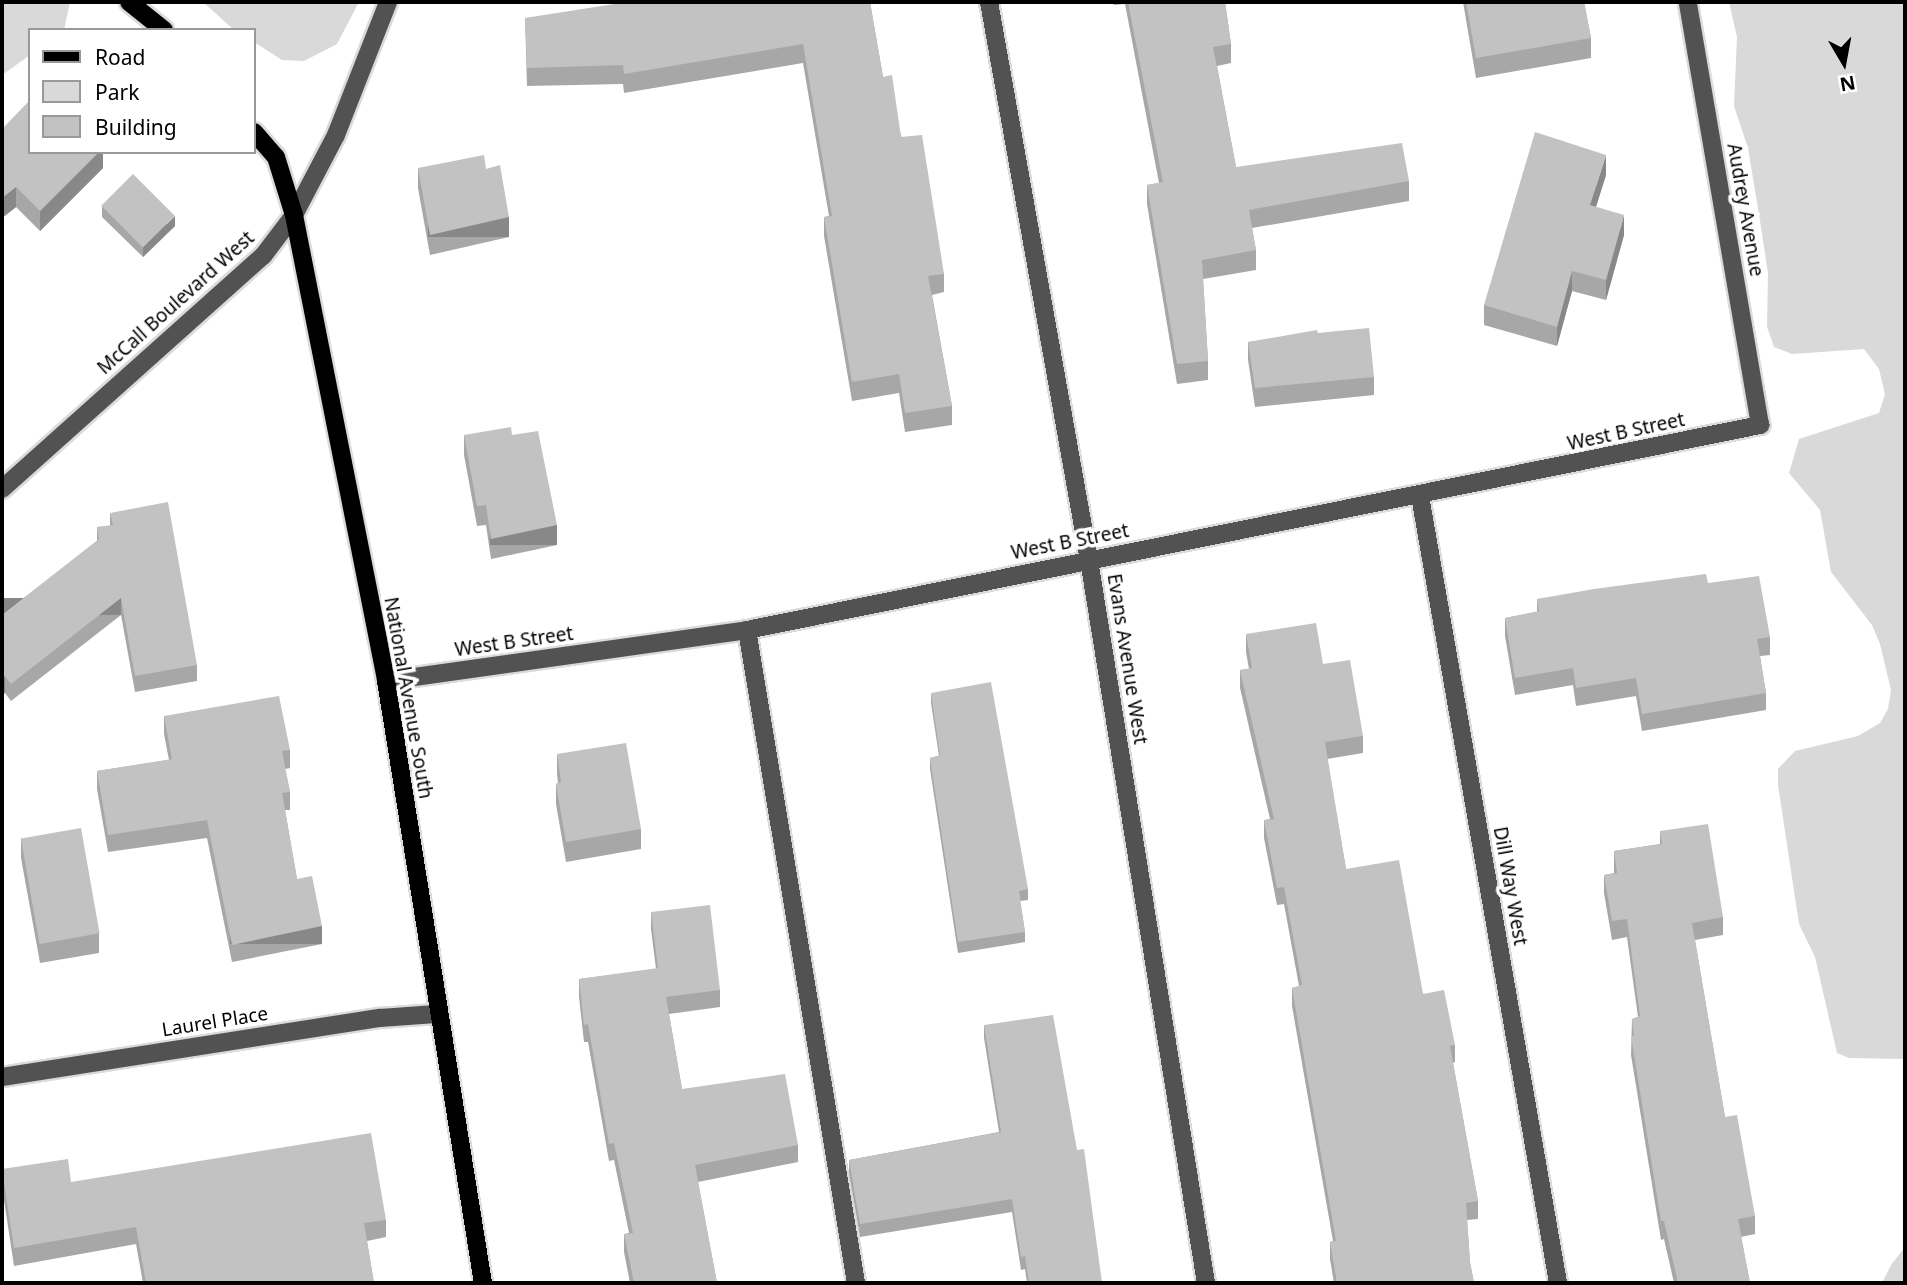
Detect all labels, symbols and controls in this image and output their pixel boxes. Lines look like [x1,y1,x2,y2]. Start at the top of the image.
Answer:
legend [28,28,256,154]
north arrow [1809,28,1879,98]
text: Road [95,43,145,71]
text: N [1838,70,1858,98]
text: Park [95,78,139,106]
text: Building [95,113,177,141]
street label: Audrey Avenue [1722,142,1768,278]
street label: McCall Boulevard West [93,227,259,379]
street label: West B Street [1565,408,1687,456]
street label: West B Street [1009,519,1131,565]
street label: Evans Avenue West [1102,572,1152,746]
street label: National Avenue South [379,595,437,801]
street label: West B Street [453,622,575,662]
street label: Dill Way West [1488,825,1532,947]
street label: Laurel Place [160,1002,270,1042]

